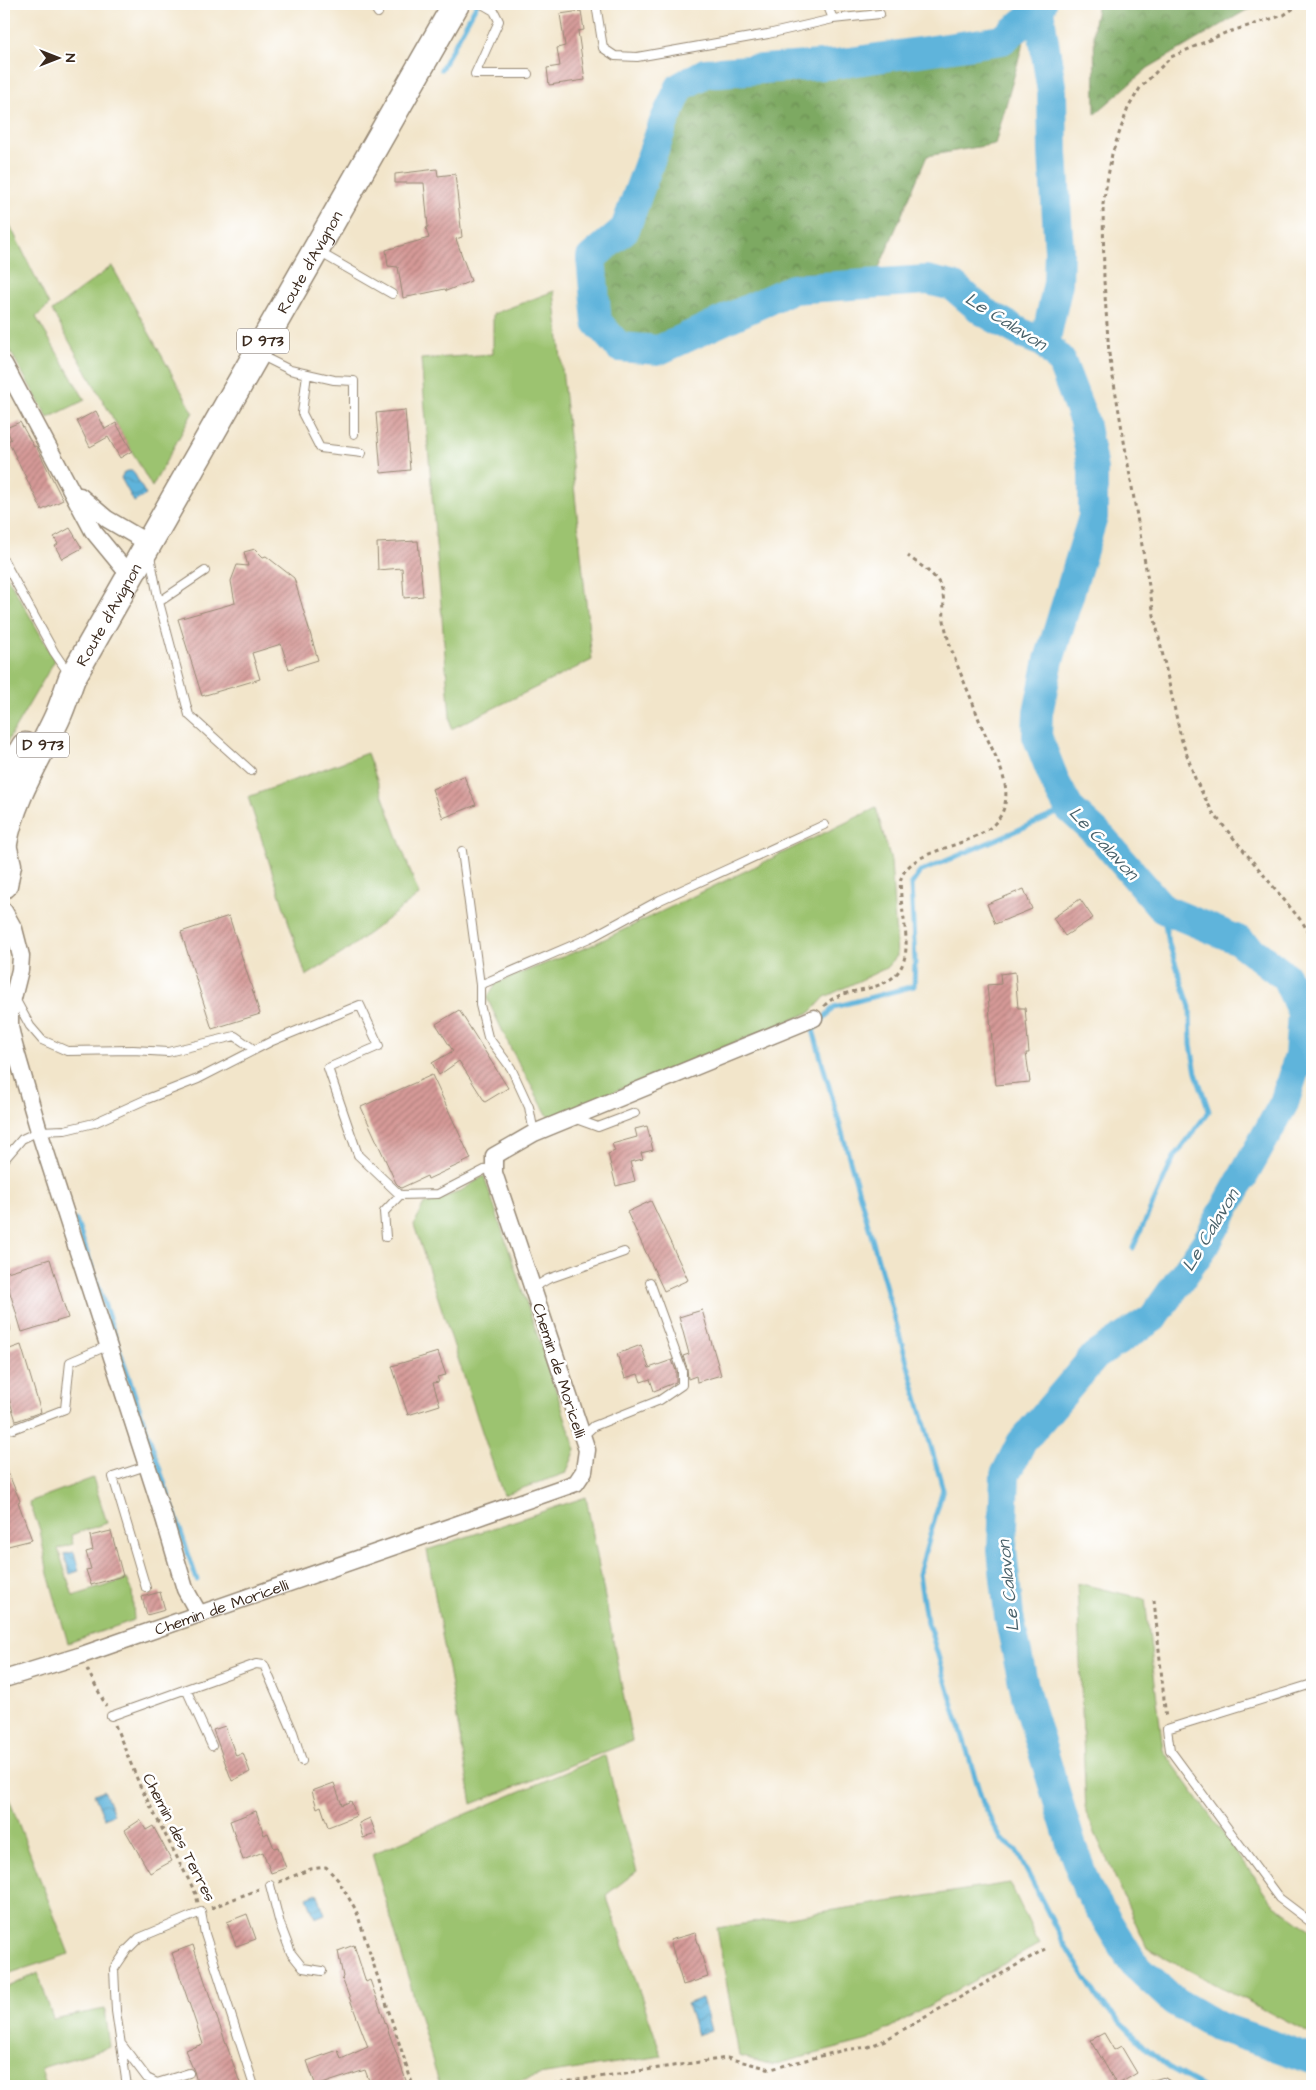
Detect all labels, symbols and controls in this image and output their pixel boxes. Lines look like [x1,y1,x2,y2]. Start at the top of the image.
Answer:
north arrow [32,32,82,82]
text: N [60,54,80,63]
street label: Route d'Avignon [272,207,348,318]
water label: Le Calavon [960,287,1053,357]
road number: D 973 [237,328,289,354]
street label: Route d'Avignon [71,560,147,671]
road number: D 973 [17,732,69,758]
water label: Le Calavon [1063,801,1145,887]
water label: Le Calavon [1176,1183,1246,1276]
street label: Chemin de Moricelli [527,1300,591,1441]
water label: Le Calavon [991,1537,1026,1633]
street label: Chemin de Moricelli [152,1574,292,1641]
street label: Chemin des Terres [137,1769,221,1905]

